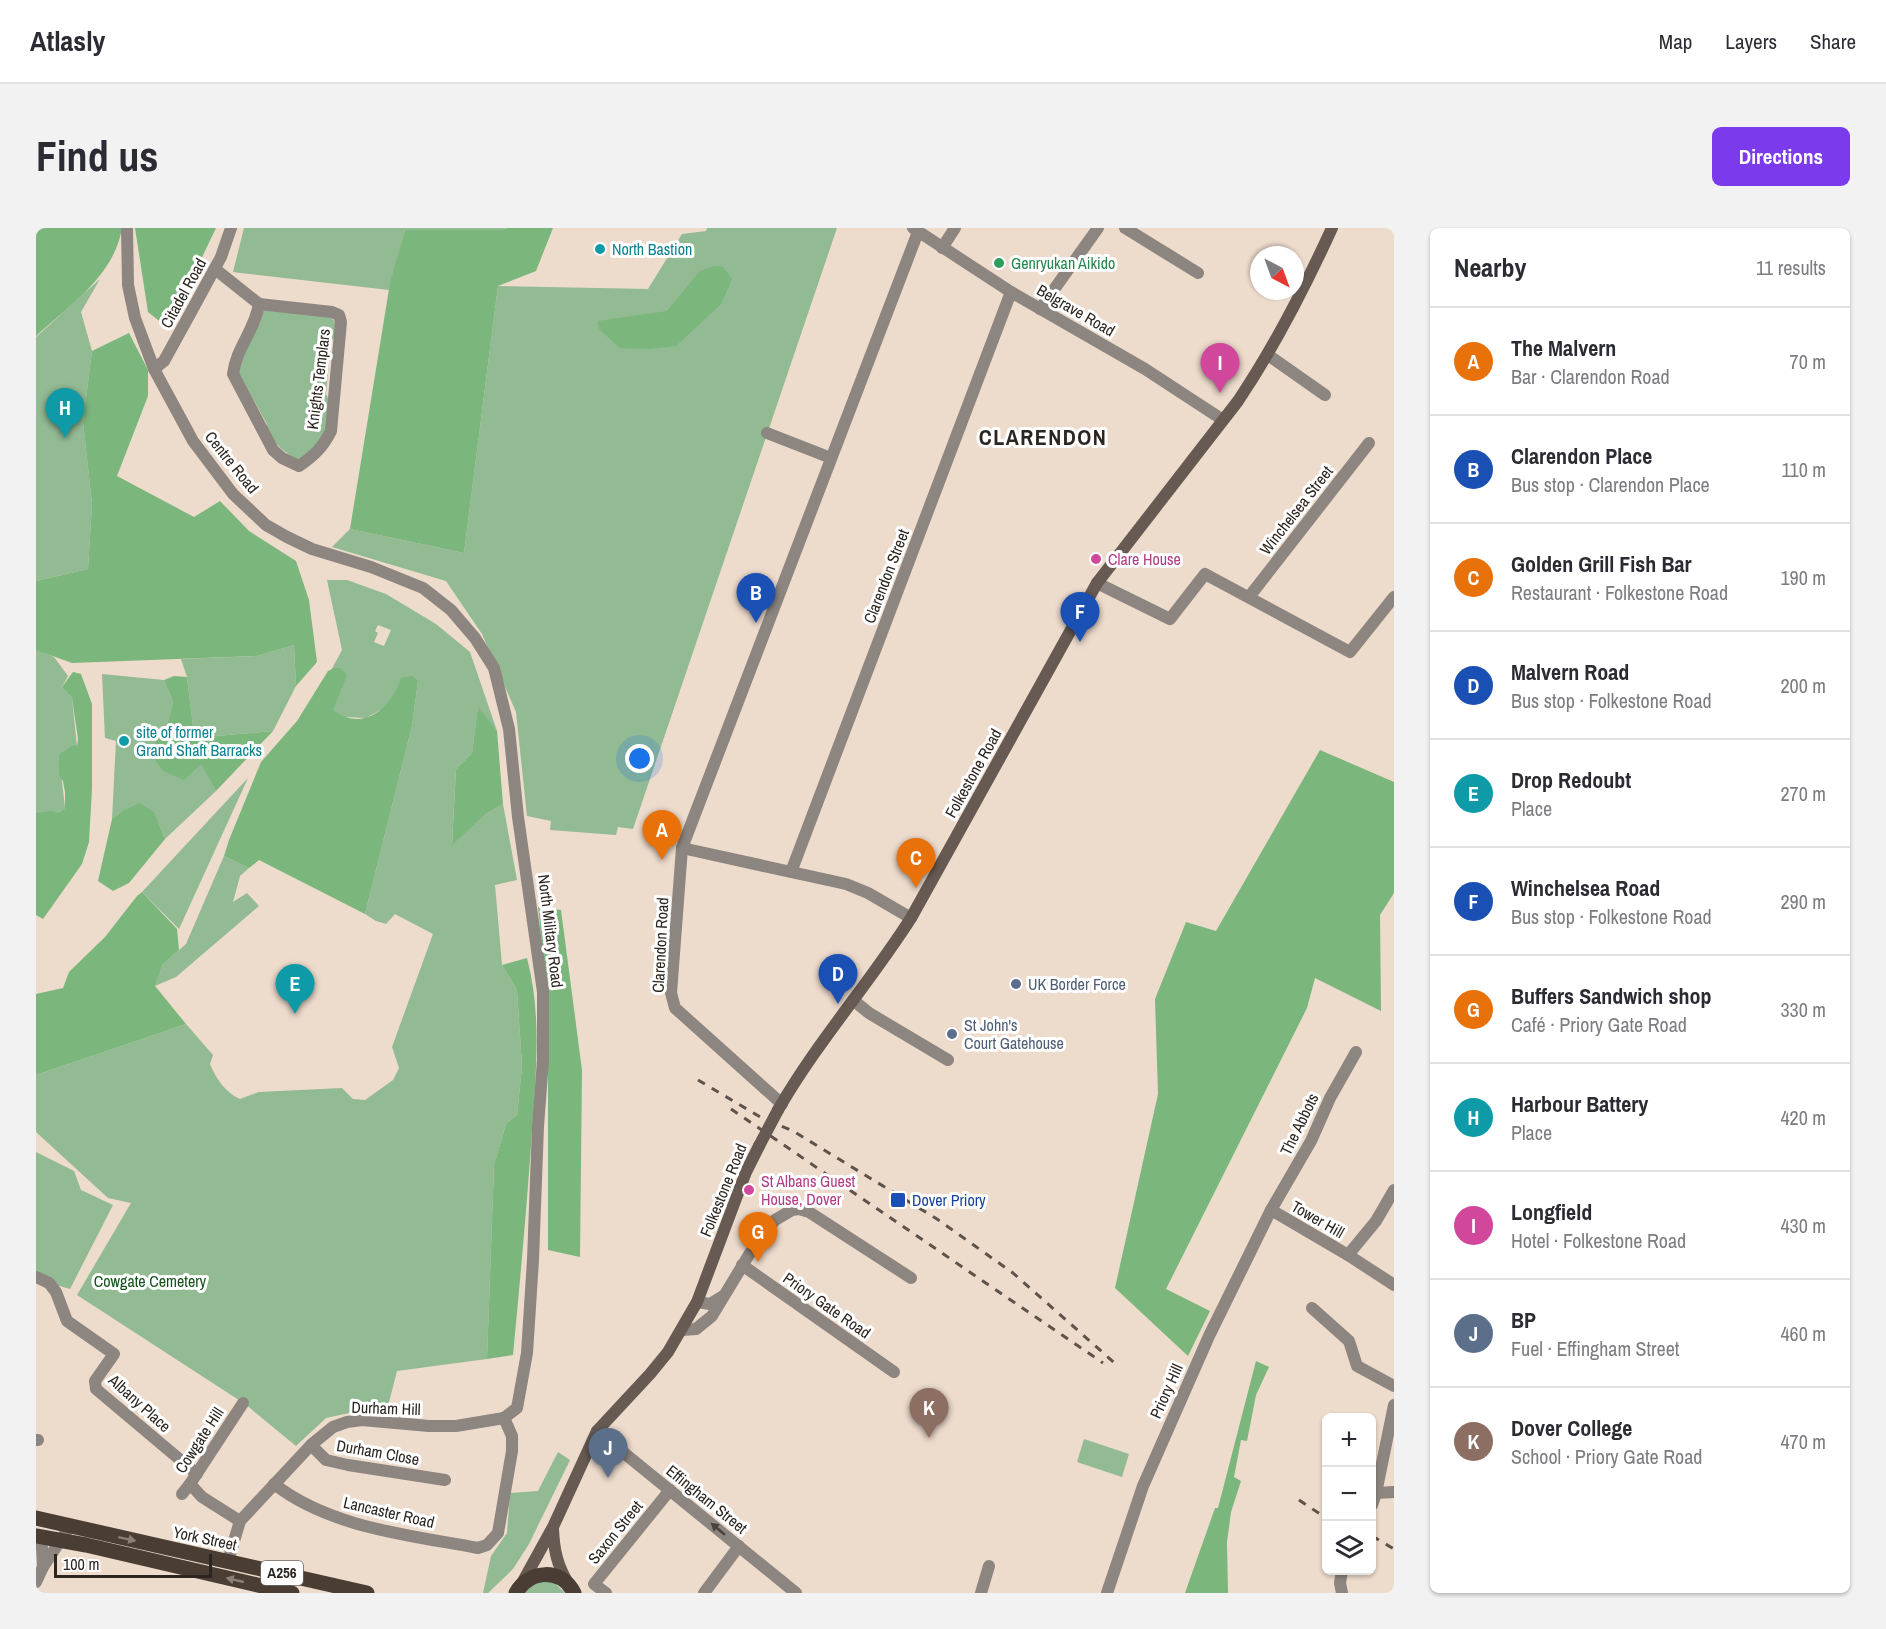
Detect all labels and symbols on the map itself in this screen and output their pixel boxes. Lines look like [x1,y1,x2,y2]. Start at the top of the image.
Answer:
place label: North Bastion [612,238,692,260]
marker: North Bastion [593,242,607,256]
north arrow [1250,246,1304,300]
place label: Genryukan Aikido [1011,252,1115,274]
street label: Citadel Road [155,254,211,332]
marker: Genryukan Aikido [992,256,1006,270]
street label: Belgrave Road [1033,279,1119,341]
street label: Knights Templars [301,327,335,431]
pin: I [1200,344,1240,393]
pin: H [45,388,84,438]
district label: CLARENDON [979,422,1107,452]
street label: Centre Road [200,426,264,498]
street label: Winchelsea Street [1254,461,1338,559]
street label: Clarendon Street [858,525,914,626]
place label: Clare House [1108,548,1181,570]
marker: Clare House [1089,552,1103,566]
pin: B [736,574,776,623]
pin: F [1060,592,1100,642]
place label: site of former Grand Shaft Barracks [136,721,262,761]
street label: Folkestone Road [939,725,1007,821]
marker: site of former Grand Shaft Barracks [117,734,131,748]
your location [625,744,654,773]
pin: A [642,810,682,860]
pin: C [896,838,936,888]
street label: North Military Road [533,873,569,989]
street label: Clarendon Road [647,897,673,993]
pin: D [818,954,858,1004]
pin: E [276,964,314,1014]
place label: UK Border Force [1028,973,1126,995]
marker: UK Border Force [1009,977,1023,991]
place label: St John's Court Gatehouse [964,1014,1064,1054]
marker: St John's Court Gatehouse [945,1027,959,1041]
street label: The Abbots [1275,1089,1323,1159]
street label: Folkestone Road [694,1140,752,1240]
place label: St Albans Guest House, Dover [761,1170,855,1210]
marker: St Albans Guest House, Dover [742,1183,756,1197]
place label: Dover Priory [912,1189,986,1211]
marker: Dover Priory [889,1191,907,1209]
street label: Tower Hill [1288,1195,1349,1243]
pin: G [738,1212,778,1262]
street label: Priory Gate Road [779,1267,875,1343]
park label: Cowgate Cemetery [94,1270,207,1292]
street label: Priory Hill [1144,1360,1188,1422]
street label: Albany Place [103,1369,176,1437]
pin: K [910,1388,948,1438]
street label: Durham Hill [351,1396,421,1420]
street label: Cowgate Hill [170,1403,229,1477]
pin: J [588,1428,628,1478]
street label: Durham Close [335,1434,421,1470]
street label: Effingham Street [662,1460,752,1539]
street label: Lancaster Road [341,1491,437,1533]
street label: Saxon Street [583,1495,648,1568]
street label: York Street [171,1521,239,1556]
one-way arrow [710,1523,726,1536]
one-way arrow [118,1534,136,1544]
scale bar [54,1551,212,1578]
road number: A256 [261,1561,303,1585]
one-way arrow [226,1574,245,1584]

